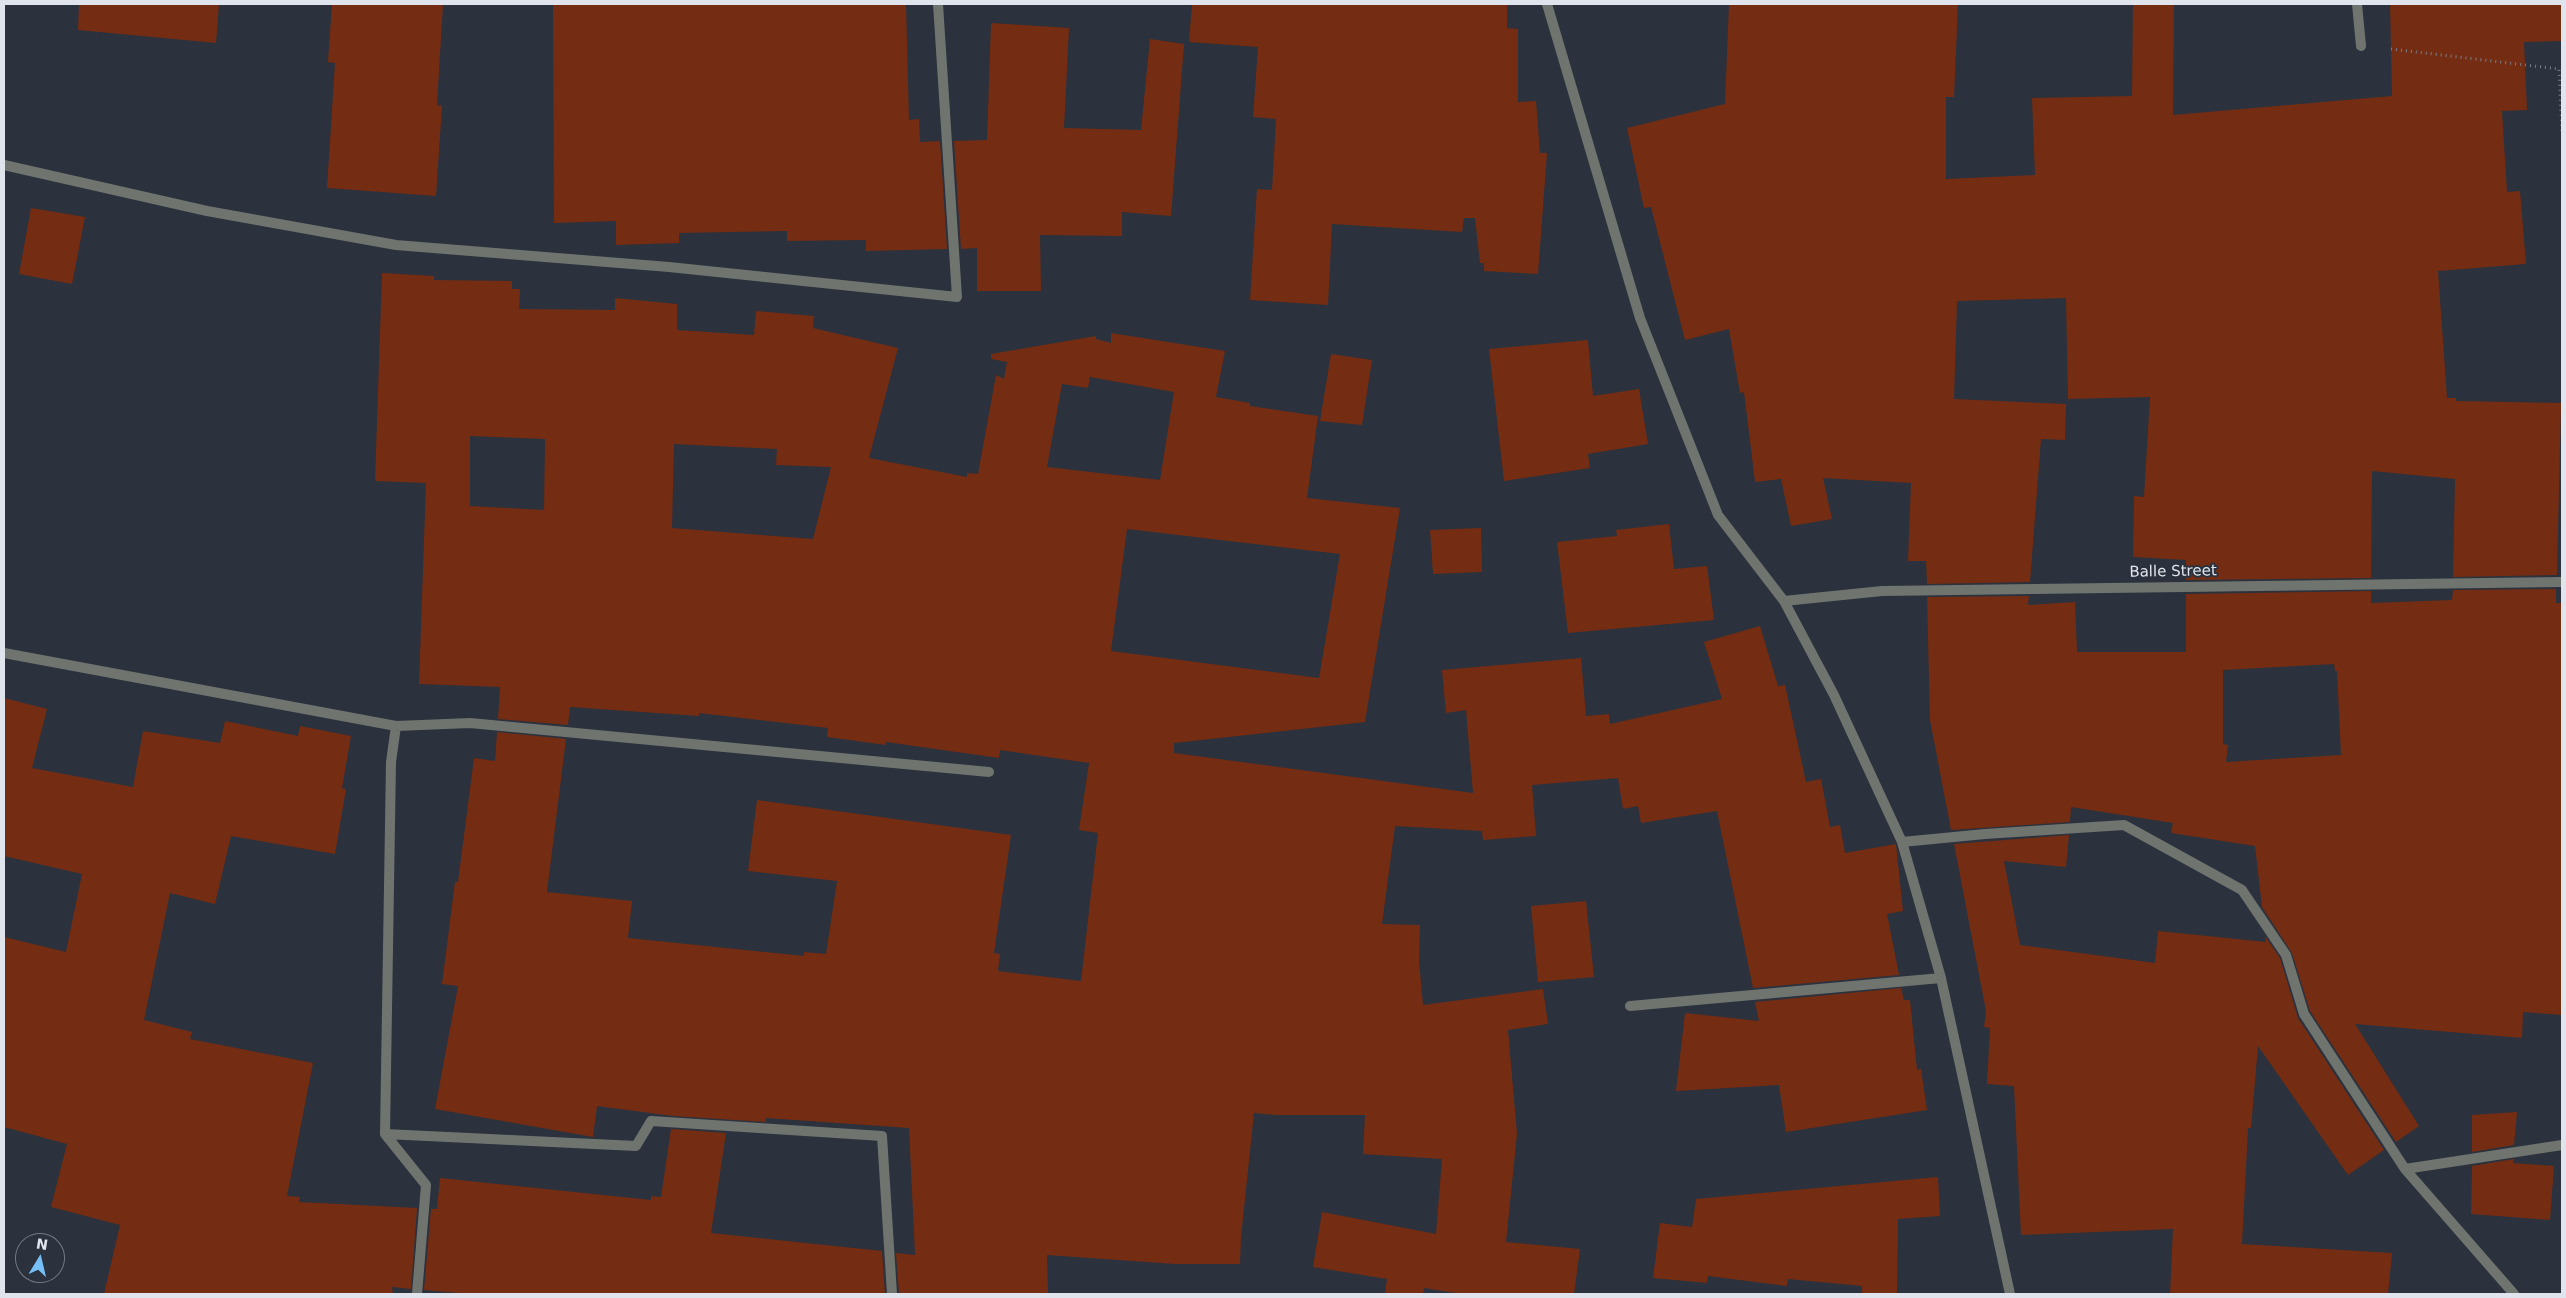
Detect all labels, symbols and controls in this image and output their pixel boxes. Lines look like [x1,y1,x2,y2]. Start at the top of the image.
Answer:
street label: Balle Street [2129,562,2217,582]
north arrow [15,1233,65,1283]
text: N [35,1235,49,1253]

